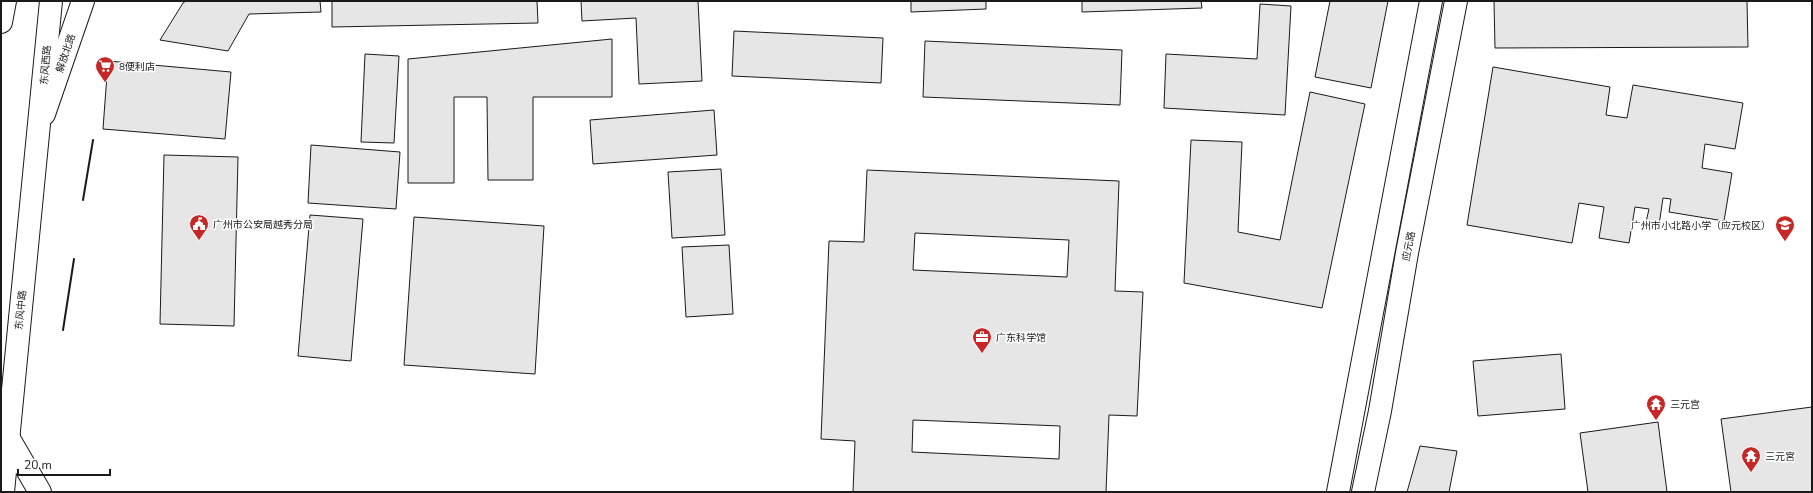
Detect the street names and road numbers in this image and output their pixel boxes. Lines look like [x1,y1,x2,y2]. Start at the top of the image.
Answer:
street label: 解放北路 [53,32,79,75]
street label: 东风西路 [37,45,55,86]
street label: 应元路 [1399,230,1419,262]
street label: 东风中路 [12,289,30,331]

